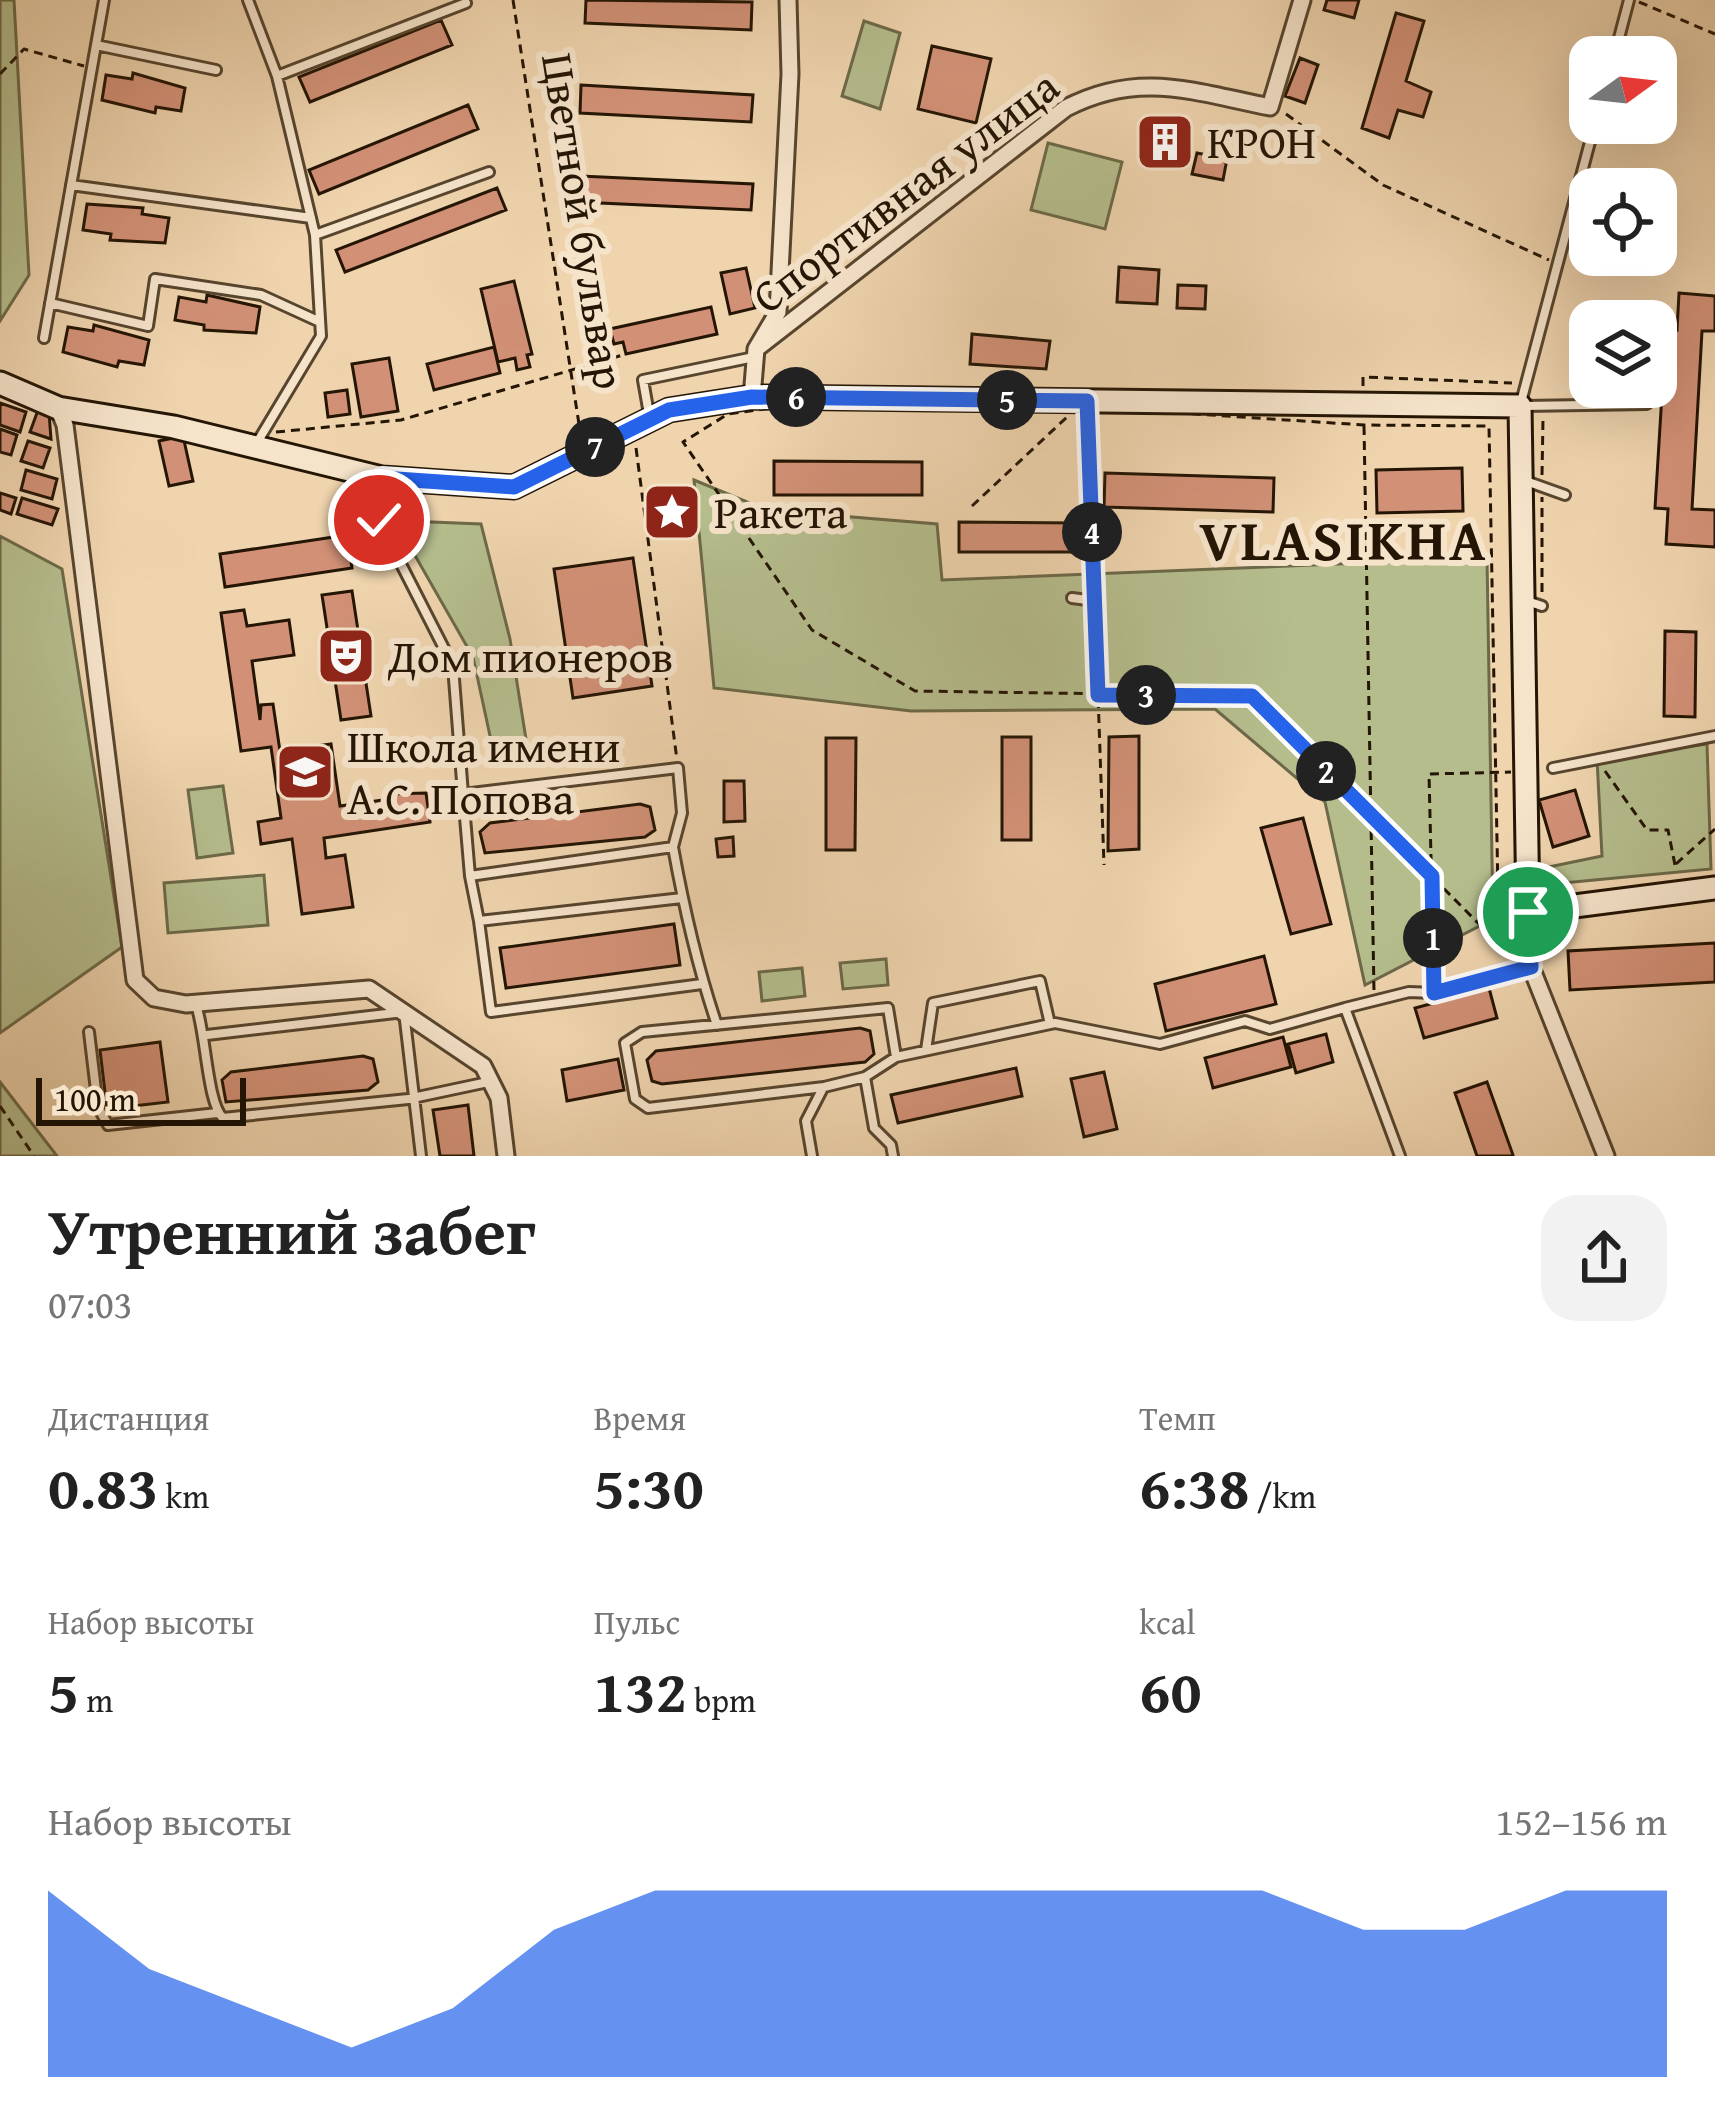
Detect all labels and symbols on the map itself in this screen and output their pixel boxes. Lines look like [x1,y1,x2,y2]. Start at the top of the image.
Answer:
north arrow [1569,36,1677,144]
street label: Цветной бульвар [526,48,643,394]
street label: Спортивная улица [738,53,1072,328]
place label: КРОН [1207,109,1316,174]
building icon: КРОН [1134,111,1196,173]
pin: 6 [766,367,826,427]
pin: 5 [977,370,1037,430]
pin: 7 [565,417,625,477]
pin [328,469,430,571]
place label: Ракета [714,479,848,544]
place icon: Ракета [641,481,703,543]
district label: VLASIKHA [1199,497,1489,581]
pin: 4 [1062,502,1122,562]
place label: Дом пионеров [387,623,673,688]
theatre icon: Дом пионеров [315,625,377,687]
pin: 3 [1116,665,1176,725]
place label: Школа имени А.С. Попова [347,713,620,830]
school or university icon: Школа имени А.С. Попова [274,741,336,803]
pin: 2 [1296,741,1356,801]
pin [1477,861,1579,963]
pin: 1 [1403,908,1463,968]
scale bar [36,1072,246,1125]

